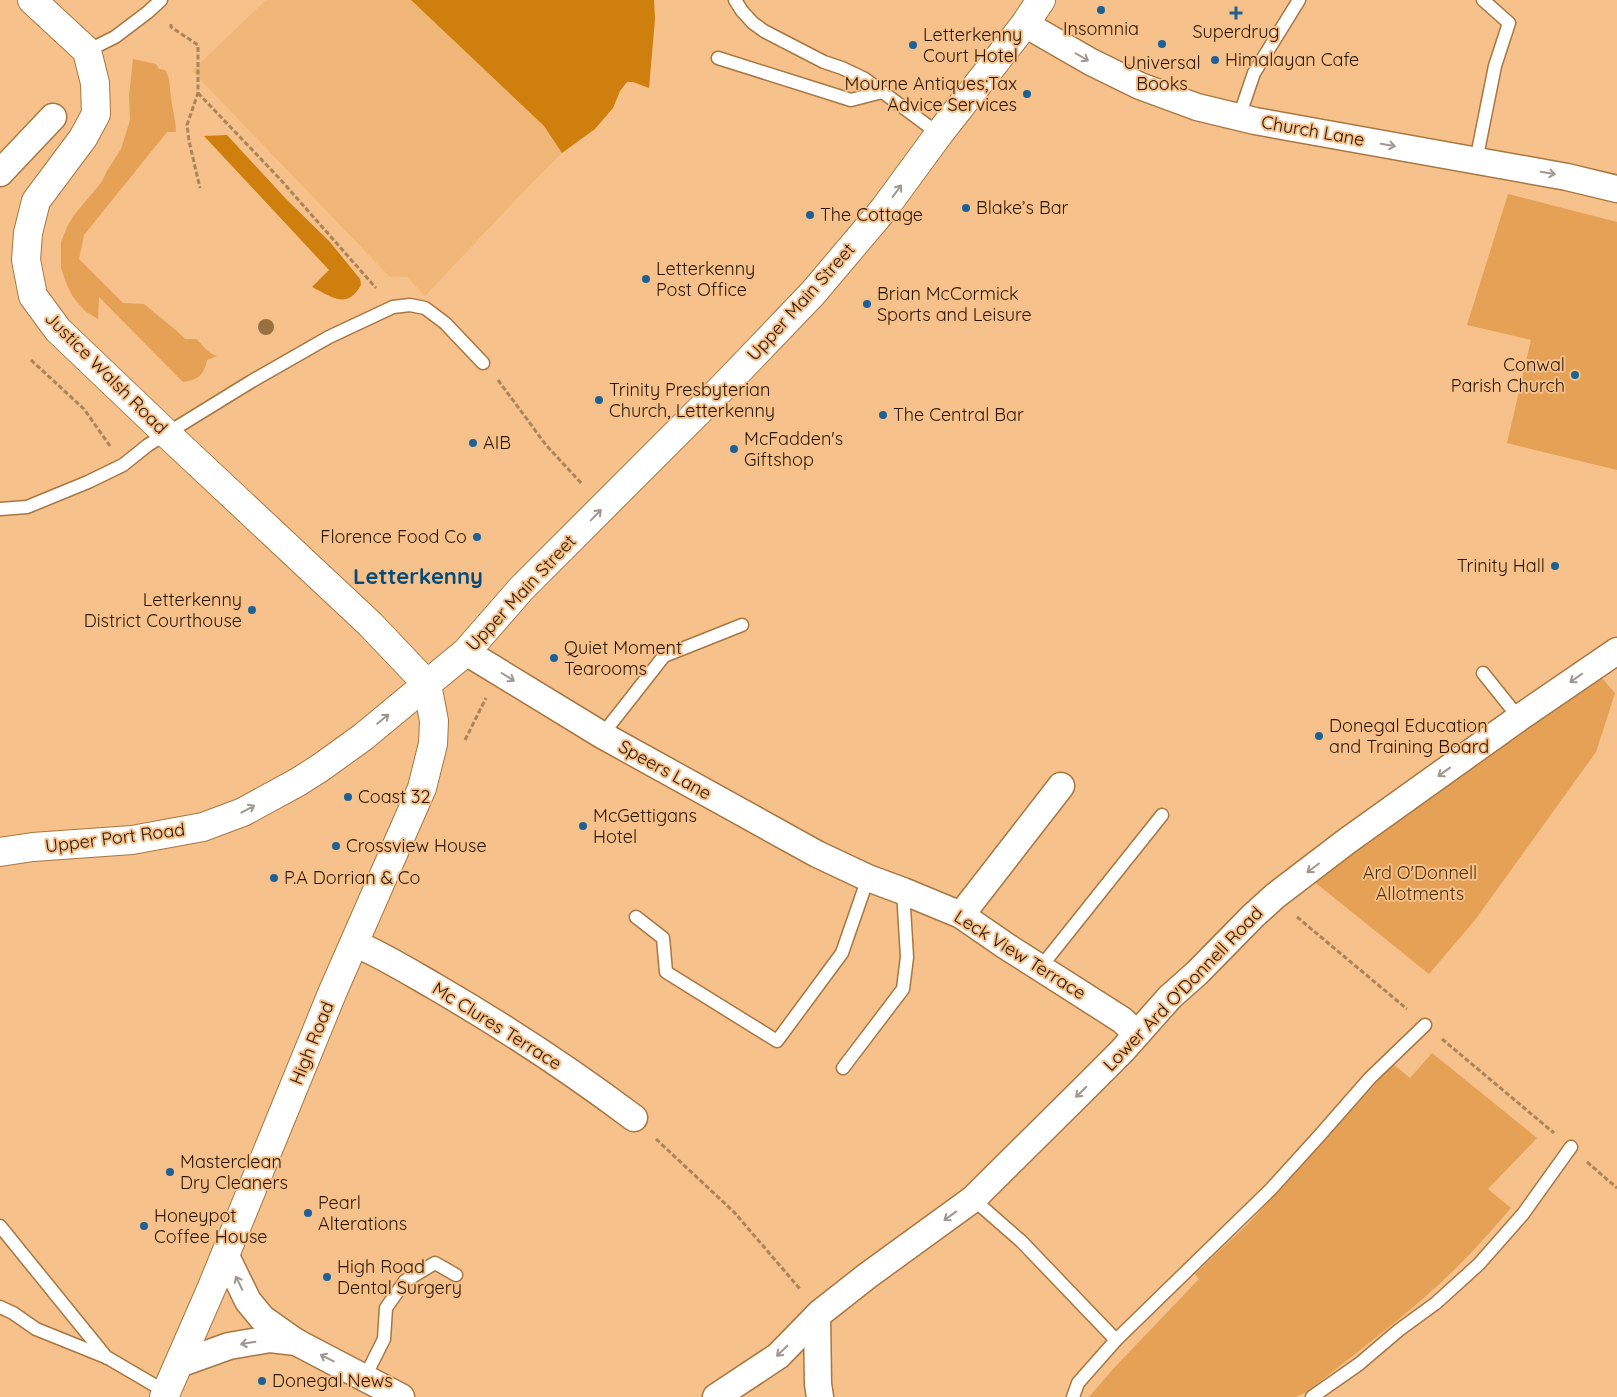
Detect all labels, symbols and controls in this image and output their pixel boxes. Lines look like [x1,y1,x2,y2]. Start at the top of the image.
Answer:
marker: Insomnia [1095,4,1107,16]
marker: Superdrug [1230,7,1242,19]
place label: Insomnia [1063,17,1139,40]
place label: Superdrug [1192,20,1280,43]
place label: Letterkenny Court Hotel [923,23,1022,67]
marker: Universal Books [1156,38,1168,50]
marker: Letterkenny Court Hotel [907,39,919,51]
place label: Himalayan Cafe [1225,48,1359,71]
place label: Universal Books [1123,51,1201,95]
one-way arrow [1075,52,1090,62]
marker: Himalayan Cafe [1209,54,1221,66]
place label: Mourne Antiques;Tax Advice Services [845,72,1017,116]
marker: Mourne Antiques;Tax Advice Services [1021,88,1033,100]
street label: Church Lane [1260,110,1366,151]
one-way arrow [1379,140,1395,150]
one-way arrow [1539,169,1555,179]
one-way arrow [892,184,902,198]
place label: Blake’s Bar [976,196,1069,219]
marker: Blake’s Bar [960,202,972,214]
place label: The Cottage [820,203,923,226]
marker: The Cottage [804,209,816,221]
street label: Upper Main Street [742,238,860,365]
place label: Letterkenny Post Office [656,257,755,301]
marker: Letterkenny Post Office [640,273,652,285]
place label: Brian McCormick Sports and Leisure [877,282,1032,326]
marker: Brian McCormick Sports and Leisure [861,298,873,310]
street label: Justice Walsh Road [40,307,172,439]
place label: Conwal Parish Church [1451,353,1565,397]
marker: Conwal Parish Church [1569,369,1581,381]
place label: Trinity Presbyterian Church, Letterkenny [609,378,775,422]
marker: Trinity Presbyterian Church, Letterkenny [593,394,605,406]
place label: The Central Bar [893,403,1024,426]
marker: The Central Bar [877,409,889,421]
place label: McFadden's Giftshop [744,427,843,471]
place label: AIB [483,431,511,454]
marker: AIB [467,437,479,449]
marker: McFadden's Giftshop [728,443,740,455]
one-way arrow [590,508,602,521]
place label: Florence Food Co [320,525,467,548]
street label: Upper Main Street [461,530,580,656]
marker: Florence Food Co [471,531,483,543]
place label: Trinity Hall [1457,554,1545,577]
marker: Trinity Hall [1549,560,1561,572]
district label: Letterkenny [353,562,483,590]
place label: Letterkenny District Courthouse [84,588,242,632]
marker: Letterkenny District Courthouse [246,604,258,616]
place label: Quiet Moment Tearooms [564,636,682,680]
marker: Quiet Moment Tearooms [548,652,560,664]
one-way arrow [501,672,515,682]
one-way arrow [1569,673,1583,683]
one-way arrow [377,714,390,725]
place label: Donegal Education and Training Board [1329,714,1489,758]
marker: Donegal Education and Training Board [1313,730,1325,742]
street label: Speers Lane [615,735,716,805]
one-way arrow [1437,767,1451,777]
place label: Coast 32 [358,785,430,808]
marker: Coast 32 [342,791,354,803]
one-way arrow [241,804,256,814]
place label: McGettigans Hotel [593,804,697,848]
street label: Upper Port Road [44,818,186,857]
marker: McGettigans Hotel [577,820,589,832]
place label: Crossview House [346,834,487,857]
marker: Crossview House [330,840,342,852]
park label: Ard O'Donnell Allotments [1363,861,1477,905]
one-way arrow [1306,863,1320,873]
place label: P.A Dorrian & Co [284,866,420,889]
marker: P.A Dorrian & Co [268,872,280,884]
street label: Lower Ard O'Donnell Road [1098,902,1267,1076]
street label: Leck View Terrace [950,905,1090,1004]
street label: Mc Clures Terrace [428,977,566,1075]
street label: High Road [284,998,339,1088]
one-way arrow [1075,1086,1087,1099]
place label: Masterclean Dry Cleaners [180,1150,288,1194]
marker: Masterclean Dry Cleaners [164,1166,176,1178]
place label: Pearl Alterations [318,1191,407,1235]
place label: Honeypot Coffee House [154,1204,268,1248]
marker: Pearl Alterations [302,1207,314,1219]
one-way arrow [944,1210,957,1221]
marker: Honeypot Coffee House [138,1220,150,1232]
place label: High Road Dental Surgery [337,1255,462,1299]
marker: High Road Dental Surgery [321,1271,333,1283]
one-way arrow [234,1276,244,1291]
one-way arrow [240,1338,256,1348]
one-way arrow [776,1345,789,1357]
one-way arrow [320,1353,335,1362]
place label: Donegal News [272,1369,393,1392]
marker: Donegal News [256,1375,268,1387]

